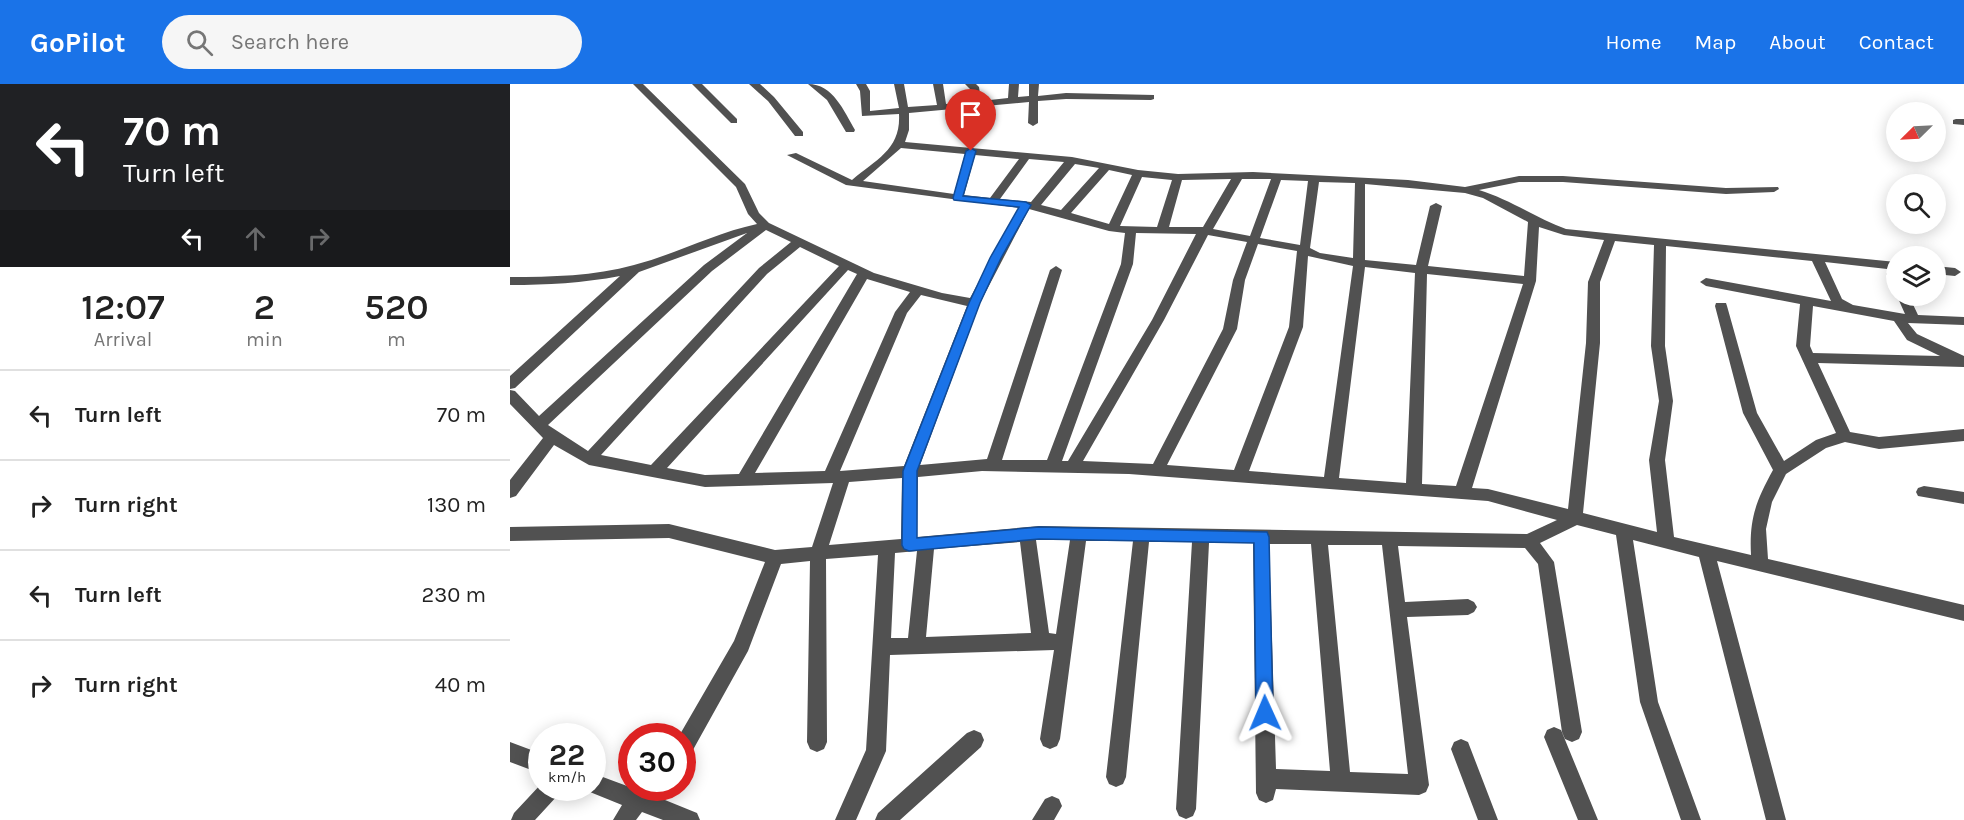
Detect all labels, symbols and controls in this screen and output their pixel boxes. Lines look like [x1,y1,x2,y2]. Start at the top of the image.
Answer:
search box [162,15,582,69]
text: GoPilot [30,26,126,59]
icon: search [183,26,216,59]
text: Search here [231,29,349,55]
text: Home [1606,30,1662,54]
text: Map [1695,30,1736,54]
text: About [1769,30,1826,54]
text: Contact [1859,30,1934,54]
pin [945,89,996,151]
icon: arrive [954,98,987,131]
north arrow [1886,102,1946,162]
map controls [1886,102,1946,306]
text: 70 m [123,106,221,156]
icon: left [24,108,102,186]
text: Turn left [123,157,224,189]
button: search [1886,174,1946,234]
icon: left [176,222,209,255]
icon: ahead [239,222,272,255]
icon: right [302,222,335,255]
button: layers [1886,246,1946,306]
text: 12:07 [81,286,165,328]
text: 2 [254,286,275,328]
text: 520 [364,286,429,328]
text: Arrival [94,328,152,351]
text: min [246,328,283,351]
text: m [387,328,406,351]
icon: left [24,399,57,432]
text: Turn left [75,402,162,428]
text: 70 m [437,402,486,428]
icon: right [24,489,57,522]
text: Turn right [75,492,178,518]
text: 130 m [427,492,486,518]
icon: left [24,579,57,612]
text: Turn left [75,582,162,608]
text: 230 m [421,582,486,608]
icon: right [24,669,57,702]
text: Turn right [75,672,178,698]
text: 40 m [435,672,486,698]
position arrow [1233,681,1297,745]
speed limit sign: 30 [618,723,696,801]
text: 22 [549,737,585,773]
text: km/h [548,768,586,786]

